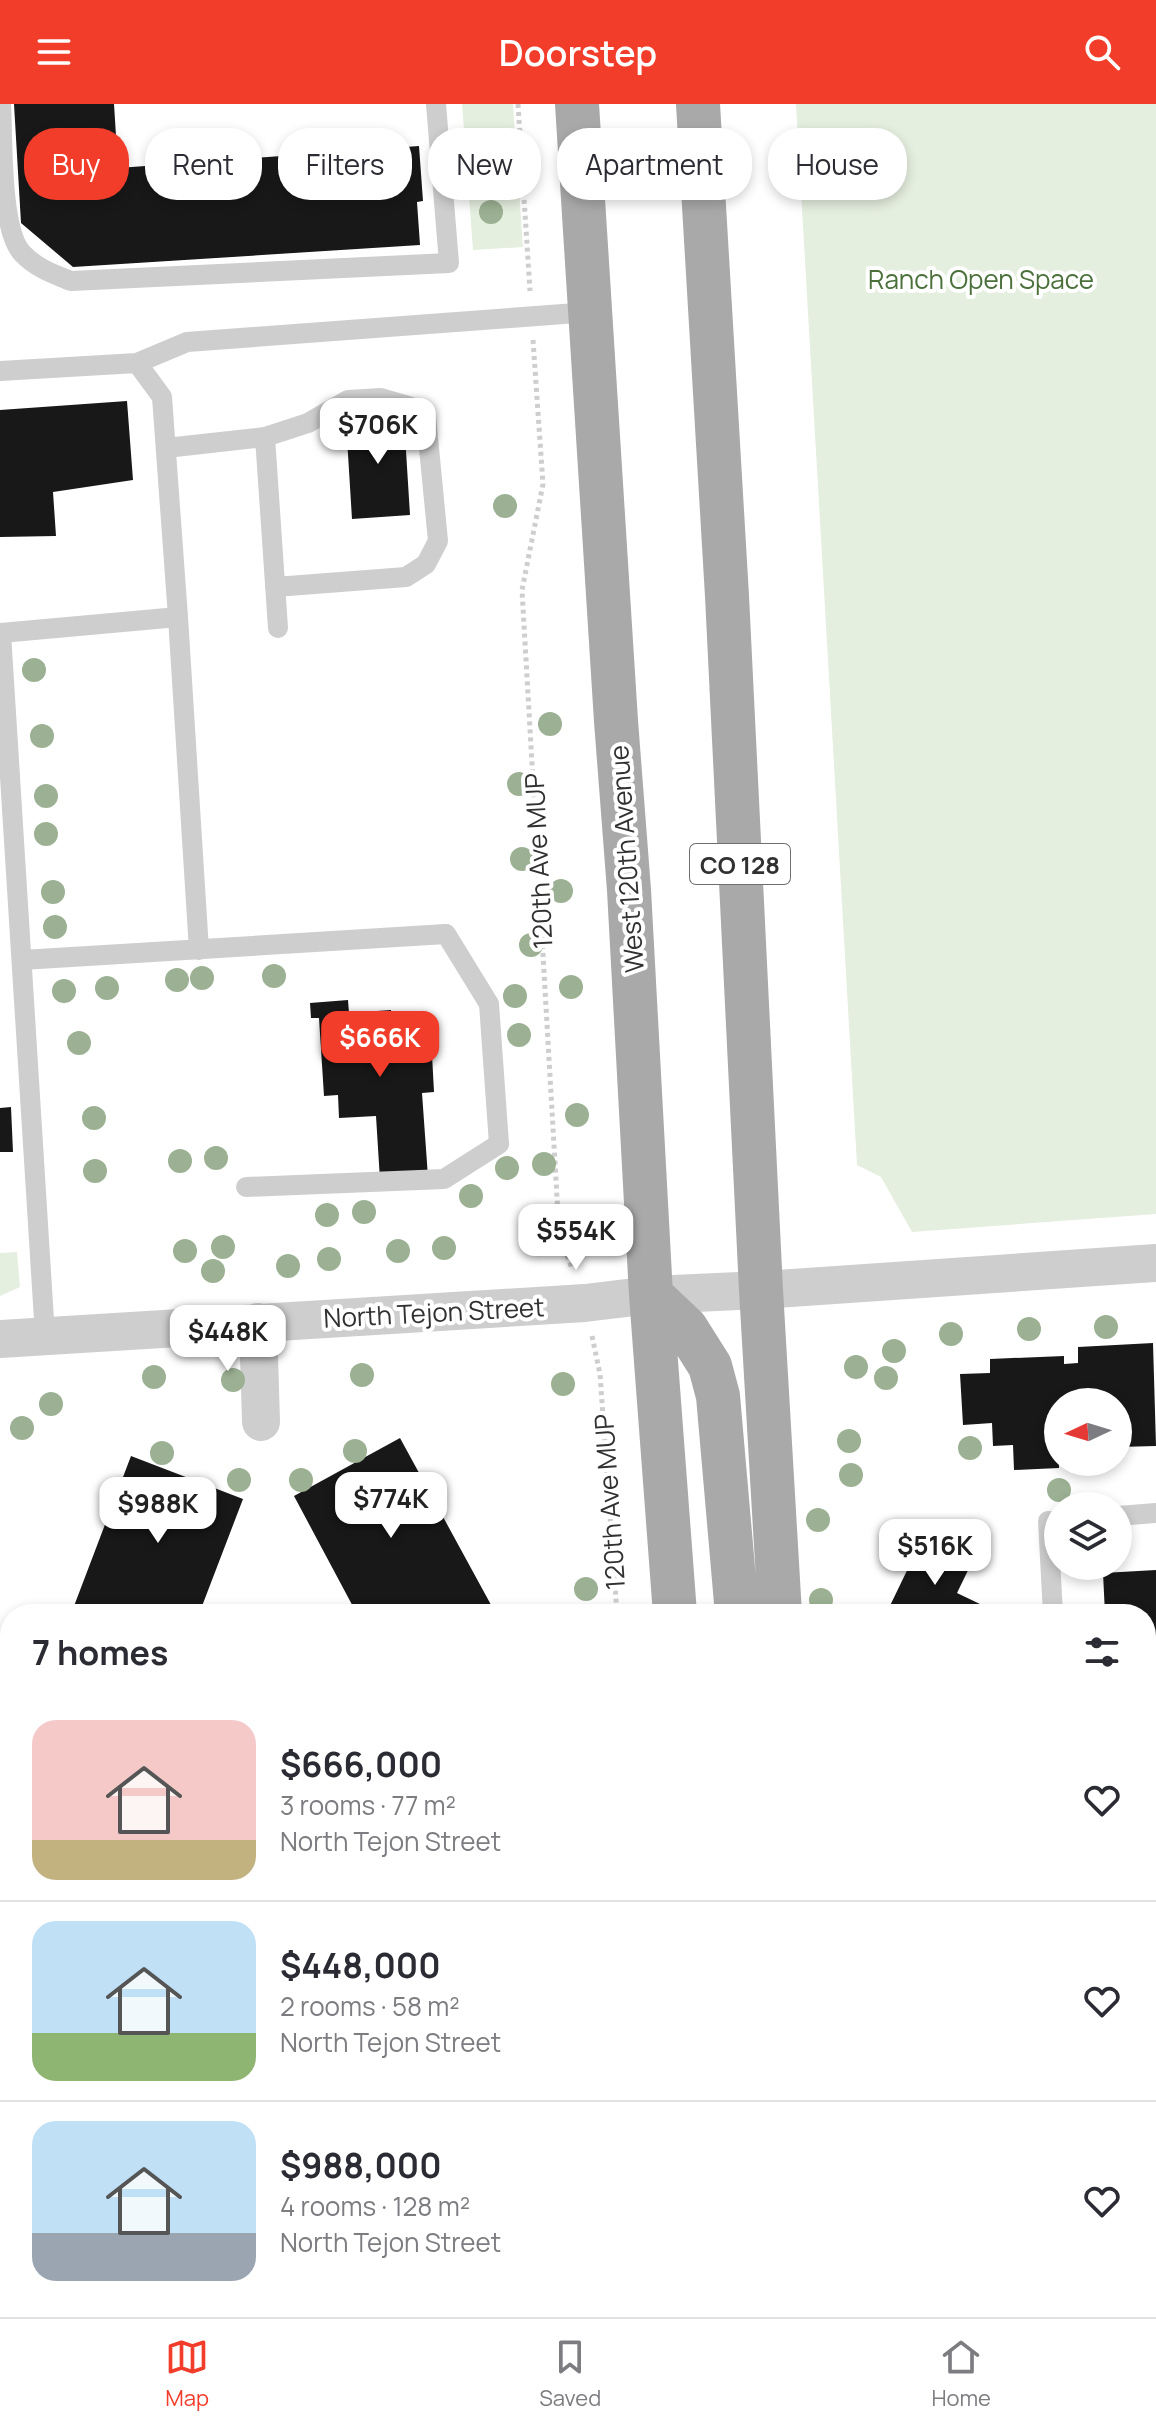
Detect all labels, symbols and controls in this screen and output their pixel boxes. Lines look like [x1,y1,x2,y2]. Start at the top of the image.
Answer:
text: Doorstep [499,28,657,77]
icon: menu [32,30,76,74]
icon: search [1080,30,1124,74]
chip: Buy [24,128,129,200]
chip: Rent [145,128,262,200]
chip: Filters [278,128,412,200]
chip: New [428,128,541,200]
chip: Apartment [557,128,752,200]
chip: House [768,128,907,200]
park label: Ranch Open Space [868,261,1094,297]
pin: $706K [322,398,434,466]
text: $706K [338,406,418,442]
street label: West 120th Avenue [600,744,652,974]
street label: 120th Ave MUP [515,772,561,950]
road number: CO 128 [690,844,790,884]
pin: $666K [324,1011,436,1079]
text: $666K [339,1019,421,1055]
pin: $554K [520,1204,632,1272]
text: $554K [536,1212,616,1248]
street label: North Tejon Street [323,1288,545,1336]
pin: $448K [172,1305,284,1373]
text: $448K [188,1313,268,1349]
north arrow [1044,1388,1132,1476]
map controls [1044,1388,1132,1580]
street label: 120th Ave MUP [585,1413,633,1591]
pin: $774K [335,1472,447,1540]
pin: $988K [102,1477,214,1545]
text: $774K [353,1480,429,1516]
text: $988K [117,1485,199,1521]
button: layers [1044,1492,1132,1580]
pin: $516K [879,1519,991,1587]
text: $516K [897,1527,973,1563]
text: 7 homes [32,1629,168,1675]
icon: filters [1080,1630,1124,1674]
text: $666,000 [280,1741,442,1787]
icon: home [96,1752,192,1848]
icon: heart [1080,1778,1124,1822]
text: 3 rooms · 77 m² [280,1787,456,1823]
text: North Tejon Street [280,1823,501,1859]
text: $448,000 [280,1942,441,1988]
icon: home [96,1953,192,2049]
icon: heart [1080,1979,1124,2023]
text: 2 rooms · 58 m² [280,1988,460,2024]
text: North Tejon Street [280,2024,501,2060]
text: $988,000 [280,2142,442,2188]
icon: home [96,2153,192,2249]
icon: heart [1080,2179,1124,2223]
text: 4 rooms · 128 m² [280,2188,470,2224]
text: North Tejon Street [280,2224,501,2260]
tab: Map [165,2335,209,2413]
tab: Saved [539,2335,601,2413]
tab: Home [931,2335,991,2413]

